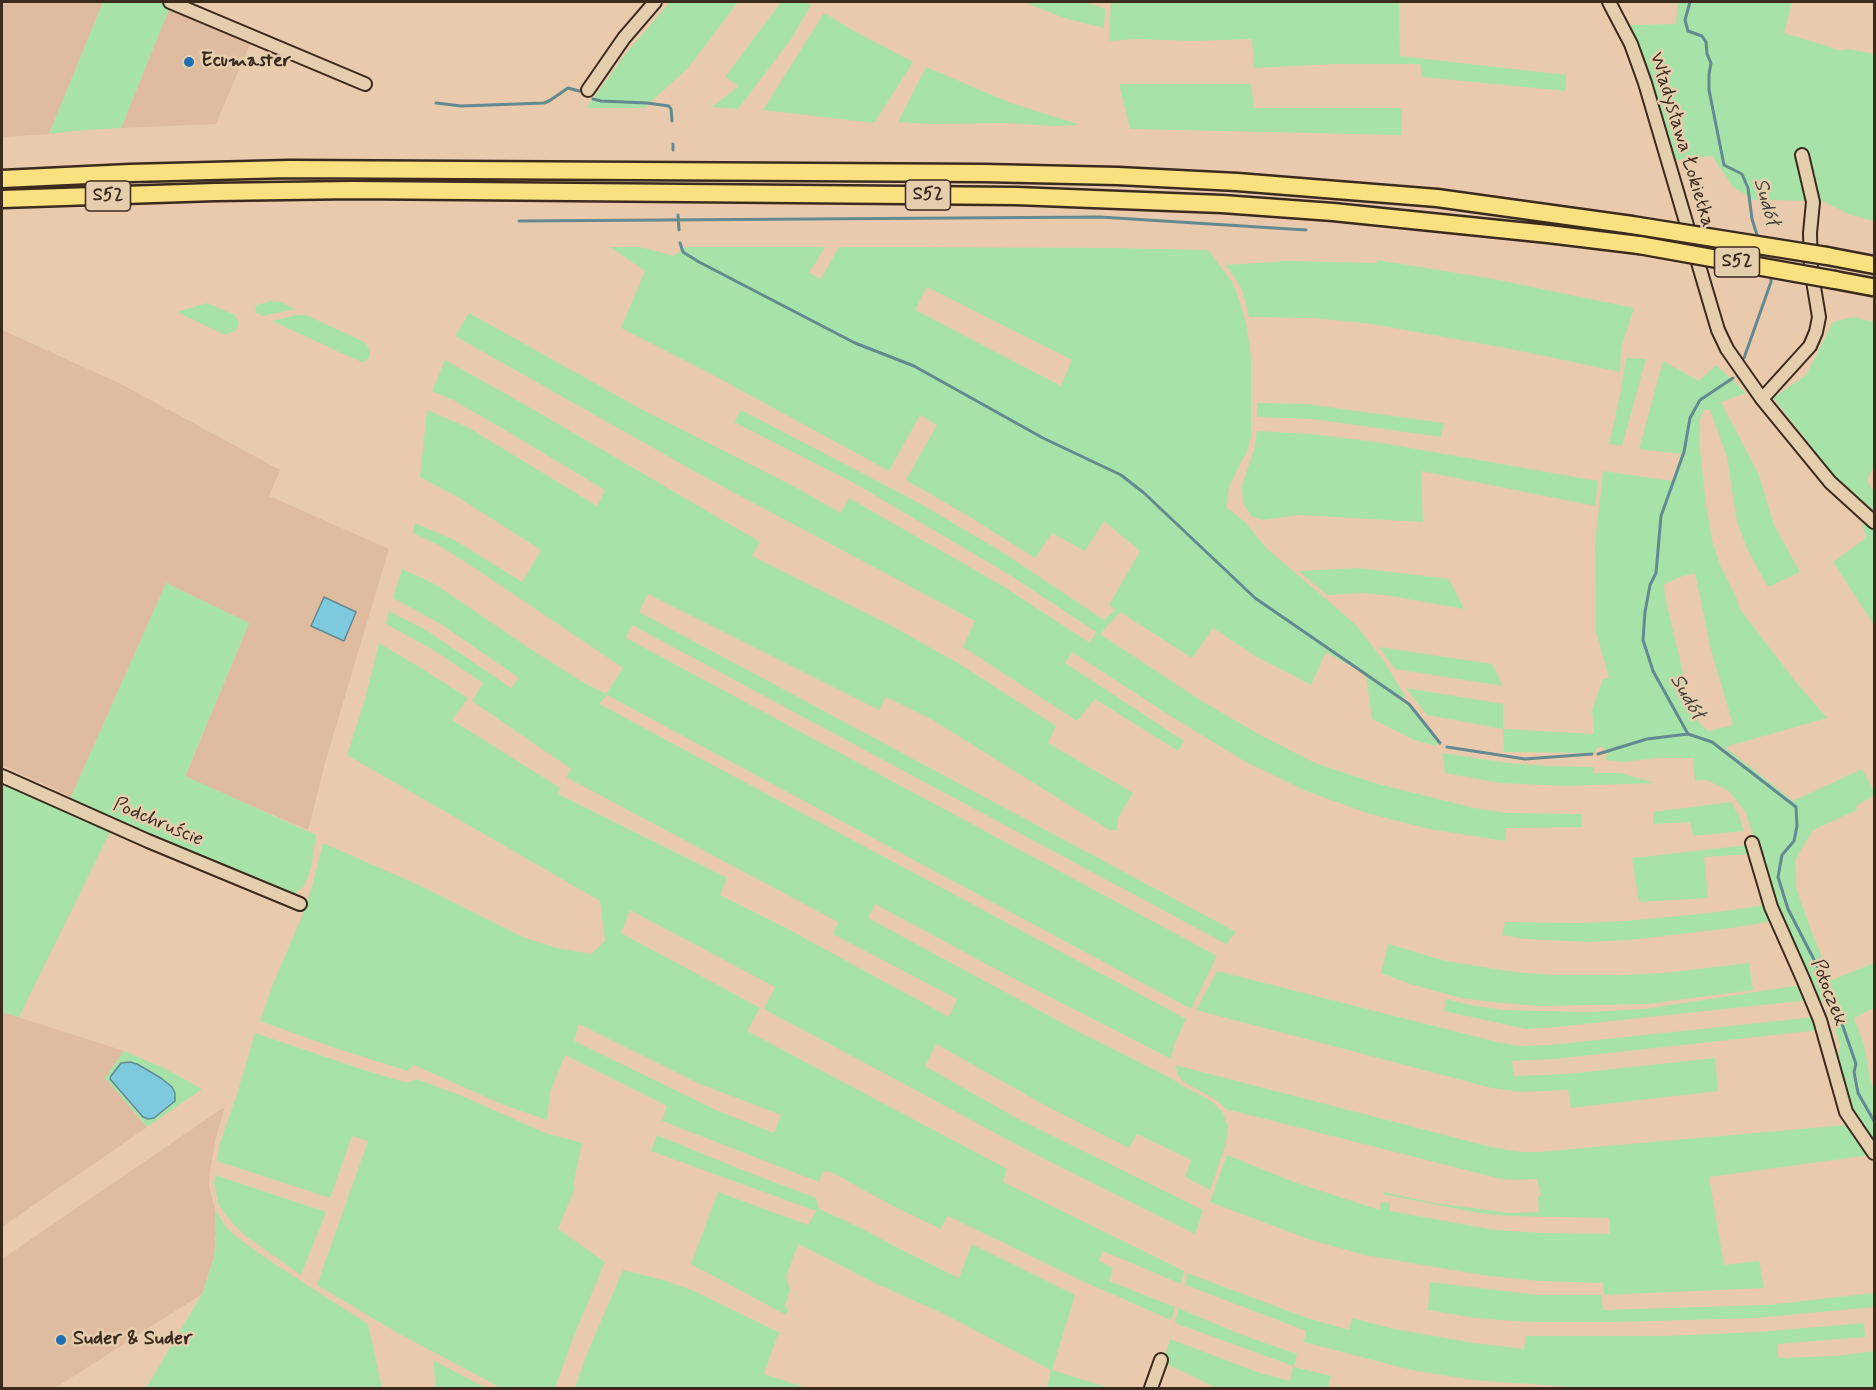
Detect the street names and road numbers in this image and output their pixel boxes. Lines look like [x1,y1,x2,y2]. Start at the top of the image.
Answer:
street label: Władysława Łokietka [1643,50,1719,230]
road number: S52 [906,180,950,210]
road number: S52 [86,181,130,211]
road number: S52 [1714,247,1760,277]
street label: Podchruście [109,793,207,853]
street label: Potoczek [1804,956,1852,1030]

